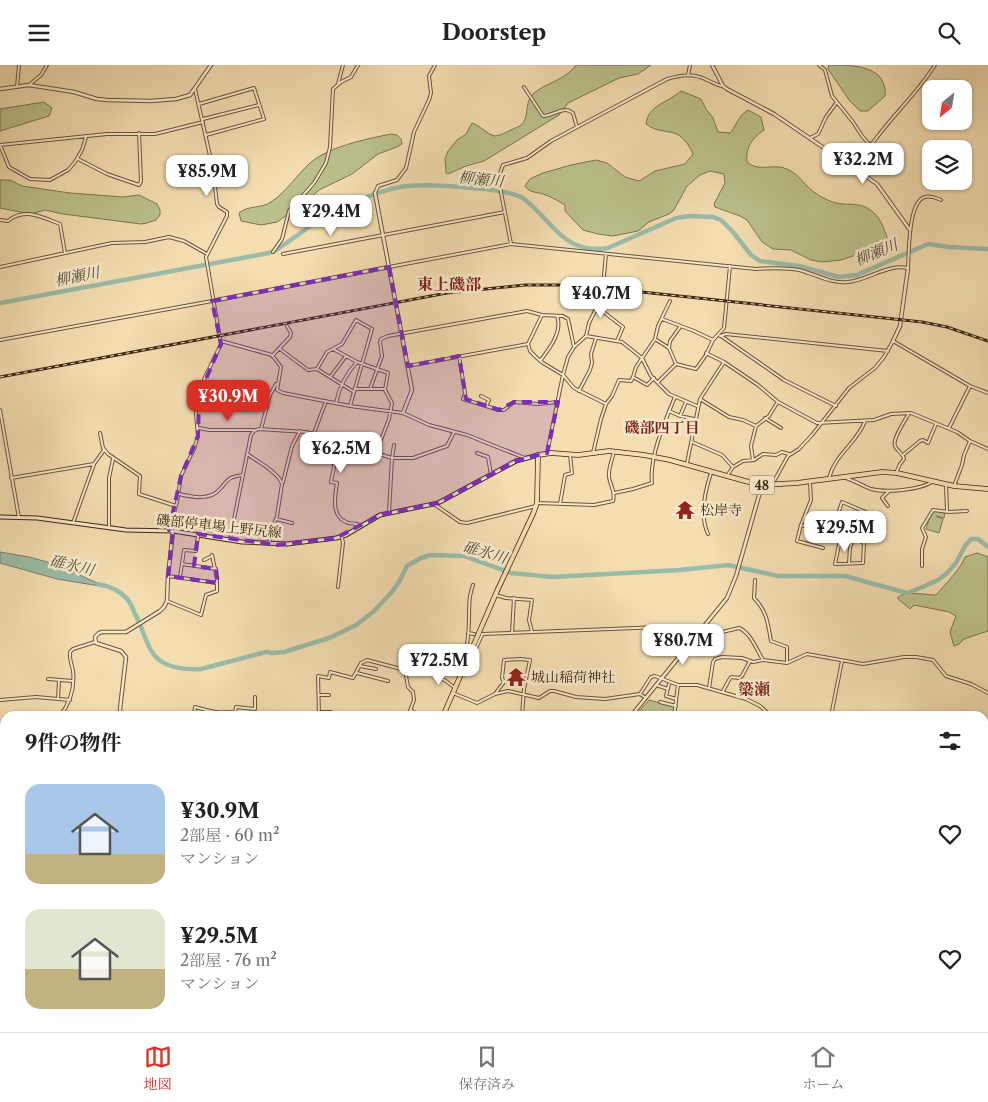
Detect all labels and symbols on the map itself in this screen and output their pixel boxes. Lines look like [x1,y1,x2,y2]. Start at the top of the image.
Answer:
north arrow [922,80,972,130]
pin: ¥32.2M [822,143,904,185]
pin: ¥85.9M [166,155,248,197]
water label: 柳瀬川 [458,167,506,191]
pin: ¥29.4M [290,195,372,237]
water label: 柳瀬川 [852,234,902,270]
water label: 柳瀬川 [53,262,103,290]
district label: 東上磯部 [417,274,482,294]
pin: ¥40.7M [560,277,642,319]
pin: ¥30.9M [187,379,269,422]
district label: 磯部四丁目 [624,418,700,437]
pin: ¥62.5M [300,431,382,474]
road number: 48 [750,475,774,495]
temple icon: 松岸寺 [674,499,696,521]
place label: 松岸寺 [700,501,742,519]
street label: 磯部停車場上野尻線 [155,510,283,542]
pin: ¥29.5M [804,511,886,553]
water label: 碓氷川 [461,537,511,568]
water label: 碓氷川 [48,551,98,580]
pin: ¥80.7M [642,623,724,666]
pin: ¥72.5M [398,643,480,686]
temple icon: 城山稲荷神社 [505,666,527,688]
place label: 城山稲荷神社 [531,668,615,686]
district label: 簗瀬 [738,679,770,699]

